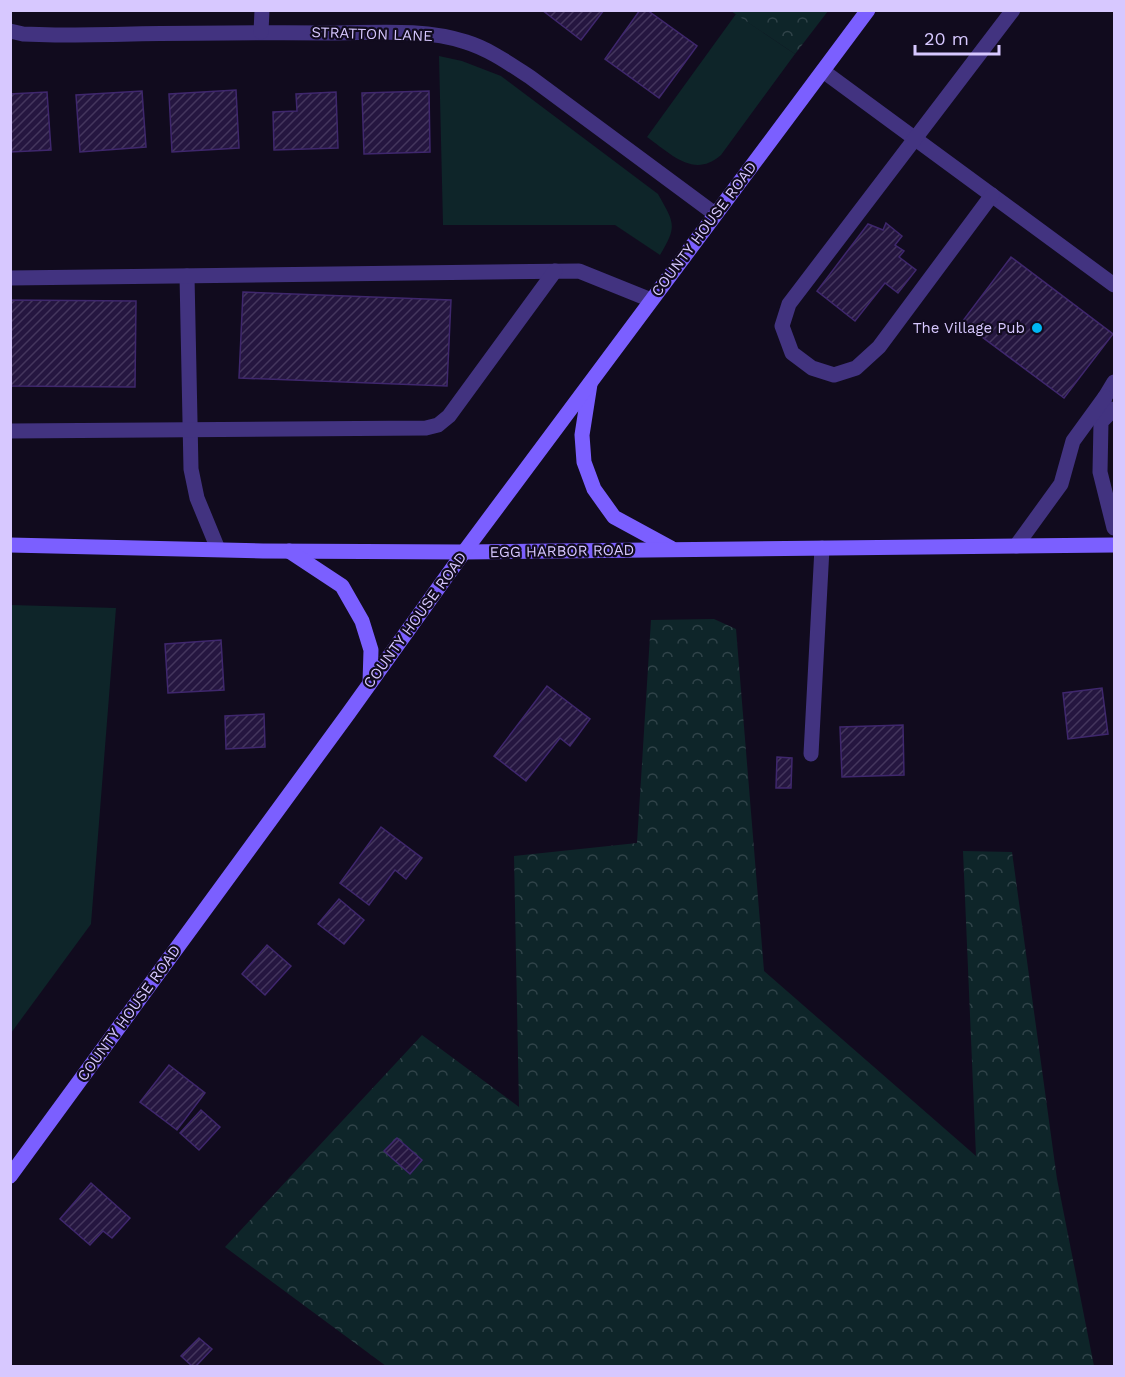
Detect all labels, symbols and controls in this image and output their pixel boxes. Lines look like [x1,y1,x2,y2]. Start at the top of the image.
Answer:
scale bar [915,18,999,56]
street label: STRATTON LANE [311,23,433,45]
text: 20 m [924,28,969,49]
street label: COUNTY HOUSE ROAD [647,158,761,300]
place label: The Village Pub [913,319,1025,337]
marker: The Village Pub [1030,321,1044,335]
street label: EGG HARBOR ROAD [490,541,634,561]
street label: COUNTY HOUSE ROAD [360,548,470,692]
street label: COUNTY HOUSE ROAD [74,941,184,1085]

